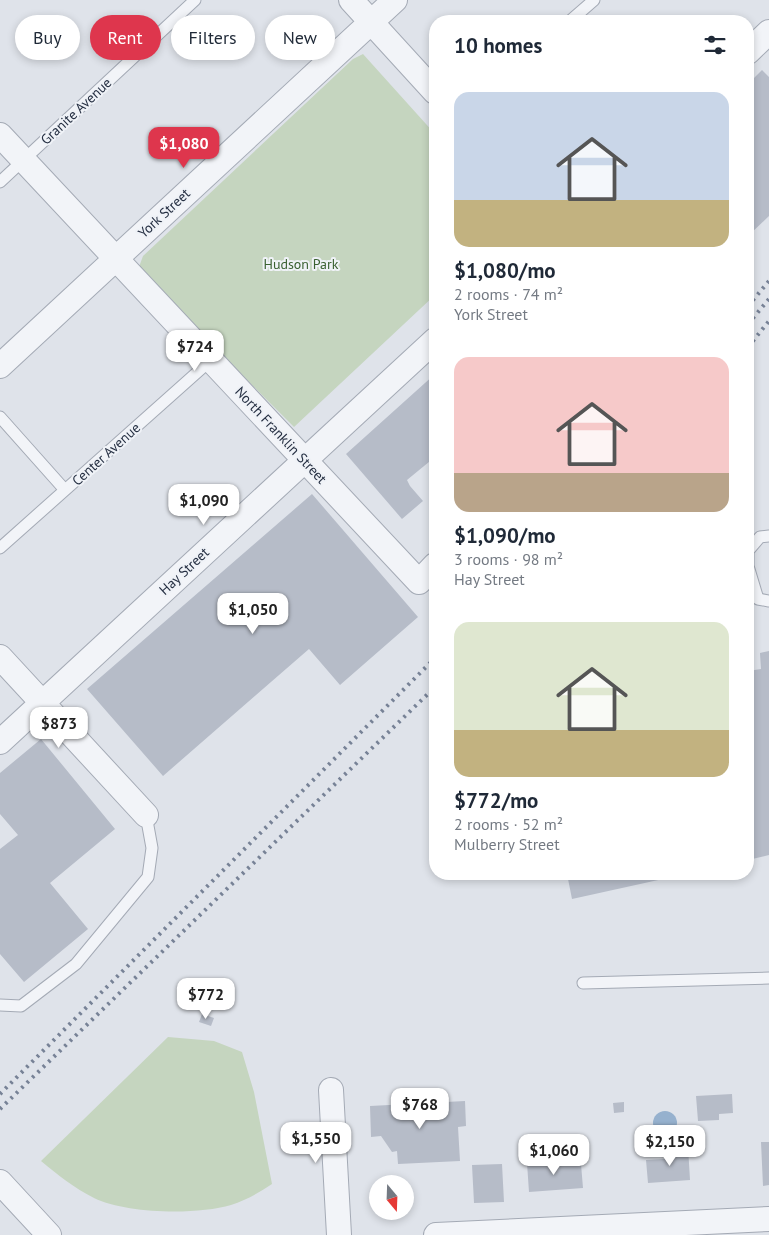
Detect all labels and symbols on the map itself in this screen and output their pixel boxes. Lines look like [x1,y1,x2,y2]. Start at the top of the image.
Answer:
street label: Granite Avenue [37,74,115,148]
pin: $1,080 [143,126,225,169]
street label: York Street [134,184,194,242]
park label: Hudson Park [263,255,339,273]
pin: $724 [165,330,225,372]
street label: North Franklin Street [231,383,331,488]
street label: Center Avenue [68,419,144,489]
pin: $1,090 [163,484,245,526]
street label: Hay Street [155,543,213,599]
pin: $1,050 [212,592,294,635]
pin: $873 [29,706,89,749]
pin: $772 [176,978,236,1020]
pin: $768 [390,1088,450,1130]
pin: $1,550 [275,1122,357,1164]
pin: $2,150 [629,1124,711,1167]
pin: $1,060 [513,1134,595,1176]
north arrow [369,1175,414,1220]

